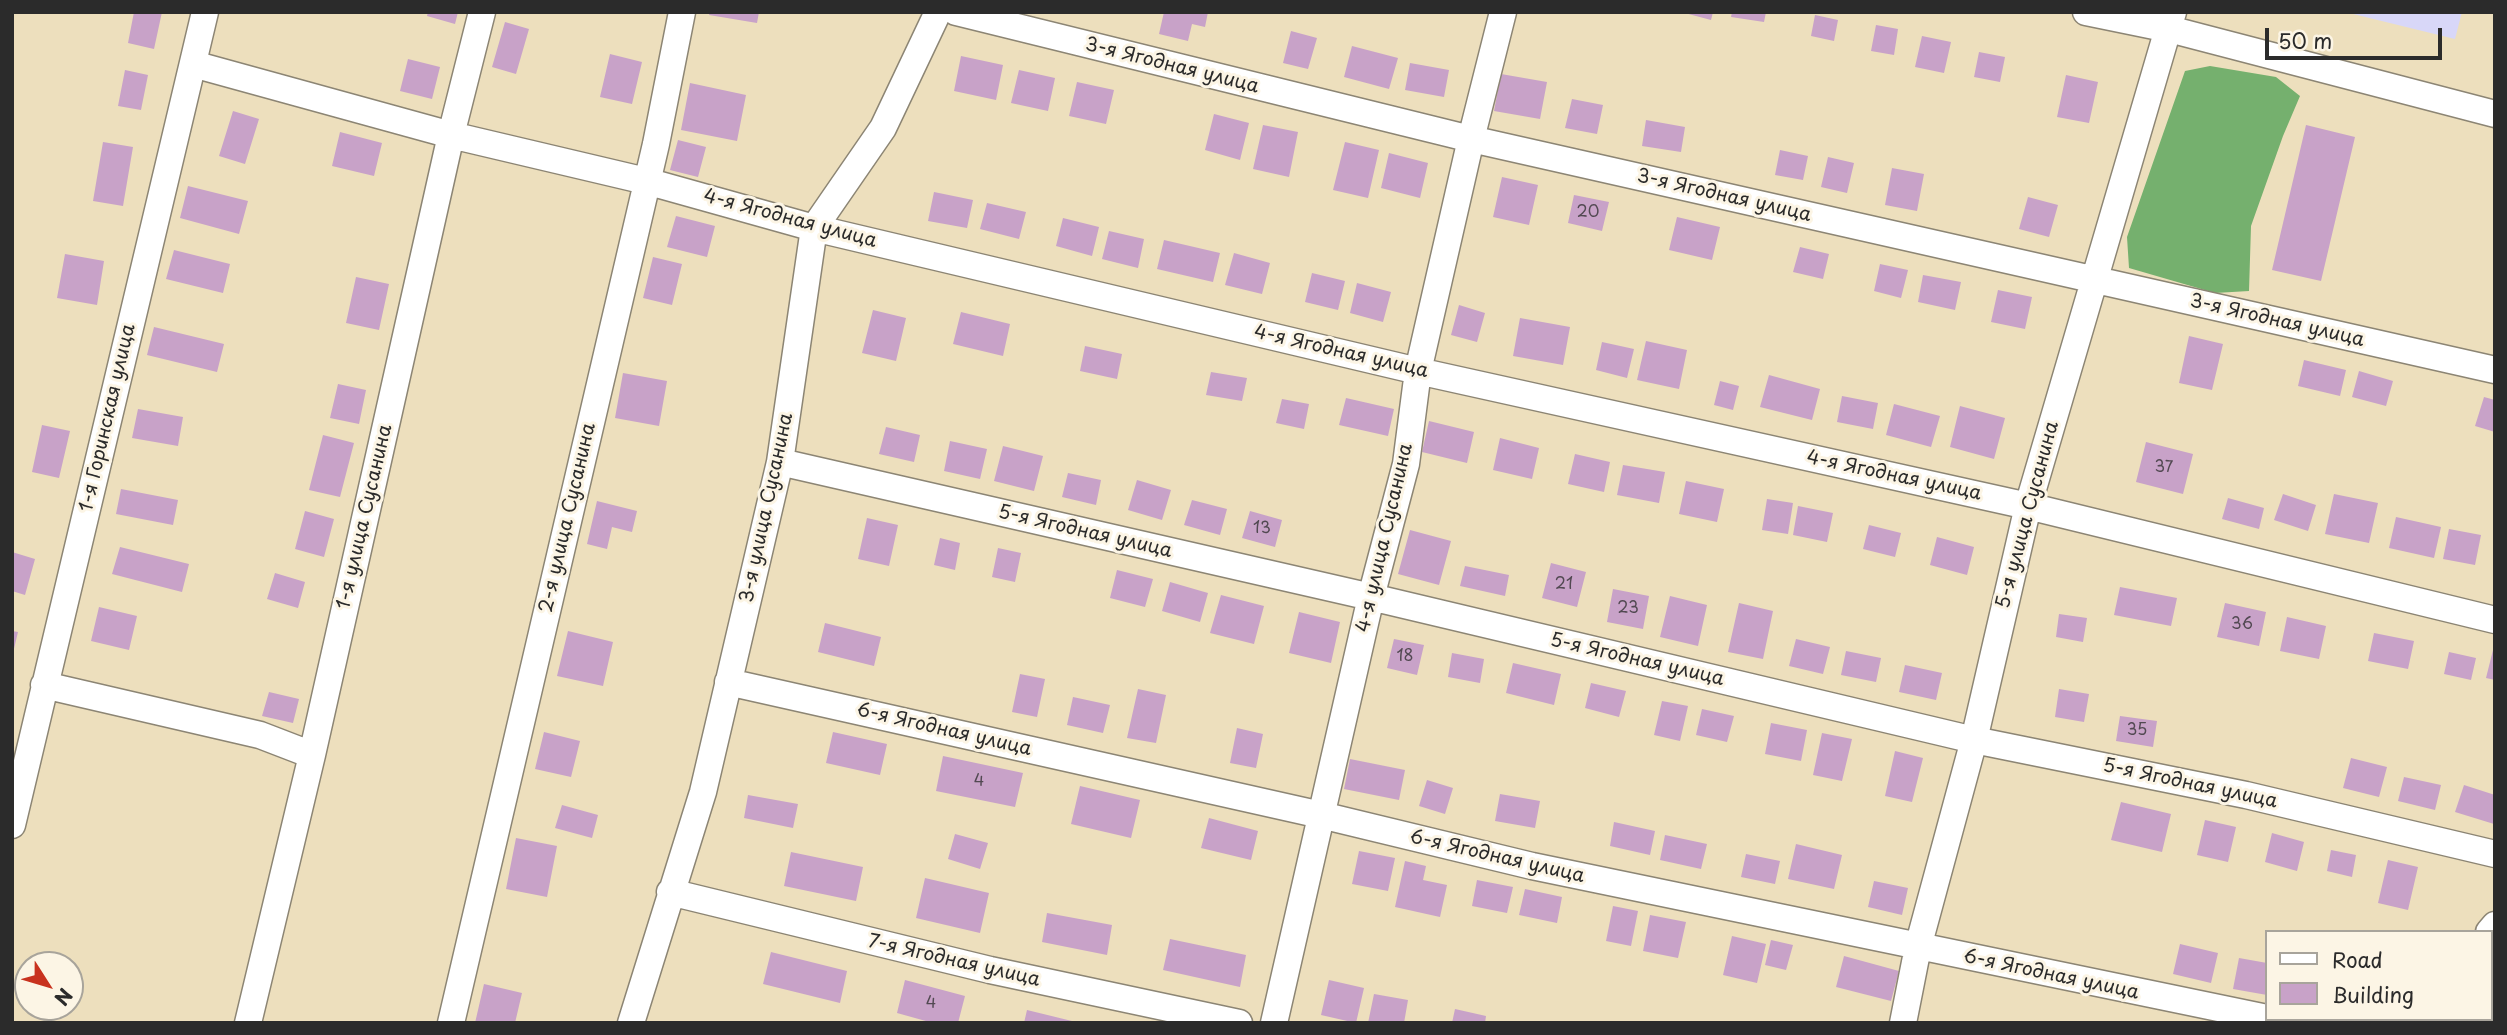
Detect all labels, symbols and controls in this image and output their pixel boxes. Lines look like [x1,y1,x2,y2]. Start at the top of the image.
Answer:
scale bar [2269,14,2446,58]
text: 50 m [2278,24,2332,56]
street label: 3-я Ягодная улица [1083,33,1261,99]
street label: 3-я Ягодная улица [1635,165,1813,227]
street label: 4-я Ягодная улица [701,185,879,253]
house number: 20 [1577,203,1599,223]
street label: 3-я Ягодная улица [2188,290,2366,352]
street label: 4-я Ягодная улица [1252,321,1430,383]
street label: 1-я Горинская улица [75,322,141,514]
street label: 3-я улица Сусанина [736,411,798,605]
street label: 5-я улица Сусанина [1992,419,2064,611]
street label: 2-я улица Сусанина [535,421,601,615]
street label: 1-я улица Сусанина [333,422,397,612]
street label: 4-я улица Сусанина [1352,441,1418,635]
street label: 4-я Ягодная улица [1805,446,1983,506]
house number: 37 [2155,458,2173,478]
street label: 5-я Ягодная улица [996,501,1174,563]
house number: 13 [1253,519,1271,539]
house number: 21 [1555,575,1573,595]
house number: 23 [1617,599,1639,619]
house number: 36 [2231,615,2253,635]
street label: 5-я Ягодная улица [1548,629,1726,691]
house number: 18 [1396,647,1414,667]
street label: 6-я Ягодная улица [854,699,1034,761]
house number: 35 [2127,721,2147,741]
street label: 5-я Ягодная улица [2101,754,2279,814]
house number: 4 [974,772,984,792]
street label: 6-я Ягодная улица [1407,826,1587,888]
street label: 7-я Ягодная улица [866,930,1042,992]
legend [2266,930,2493,1021]
text: Road [2332,943,2383,975]
street label: 6-я Ягодная улица [1961,945,2141,1005]
north arrow [14,951,84,1021]
text: Building [2332,978,2414,1010]
text: N [48,983,80,1012]
house number: 4 [926,994,936,1014]

